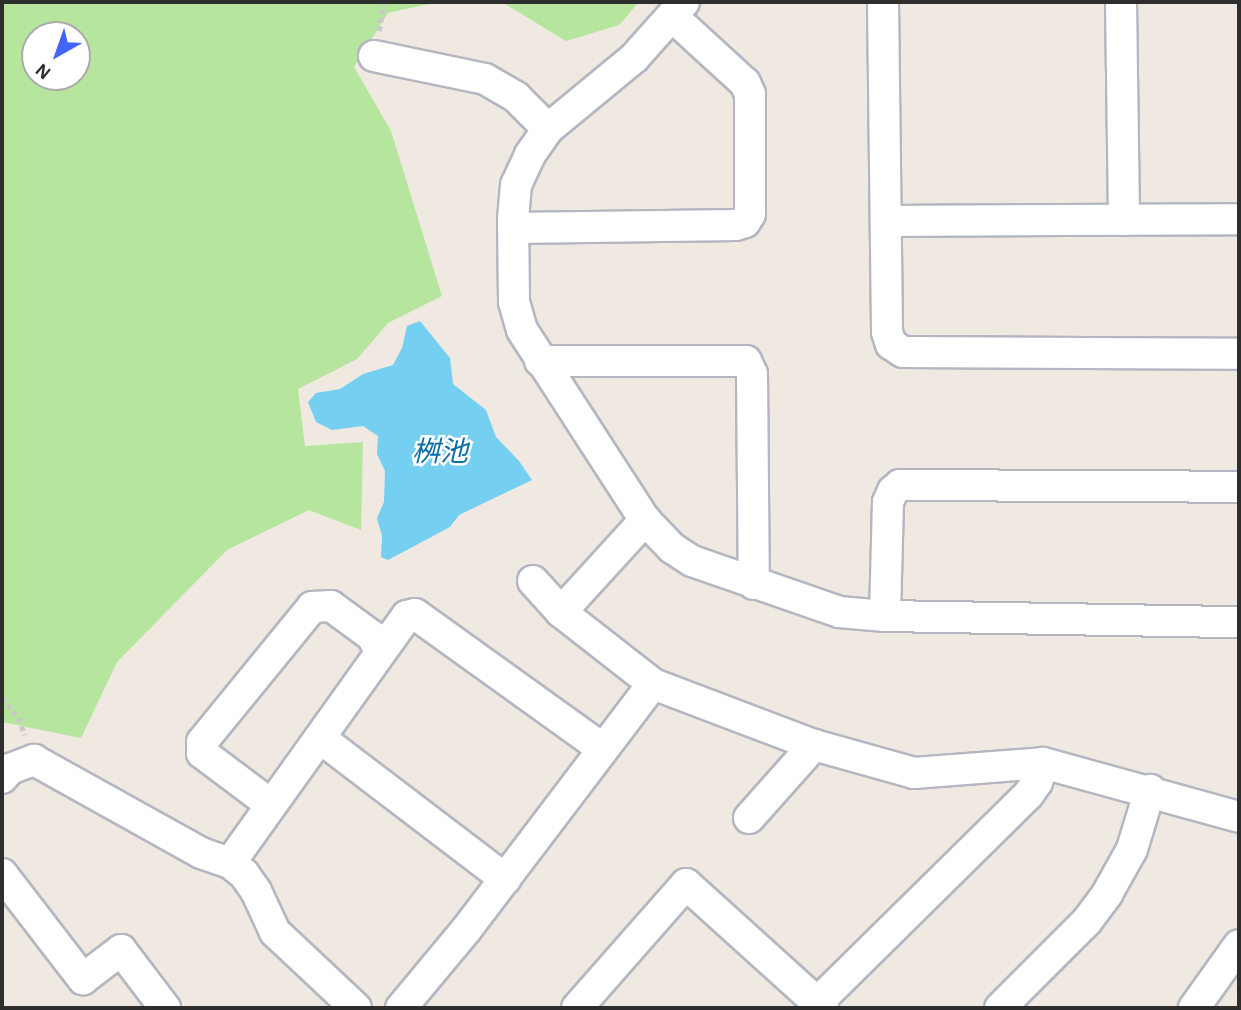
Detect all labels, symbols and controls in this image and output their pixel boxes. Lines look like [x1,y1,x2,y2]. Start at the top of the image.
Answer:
north arrow [21,21,91,91]
text: N [32,59,55,82]
water label: 桝池 [412,436,468,470]

